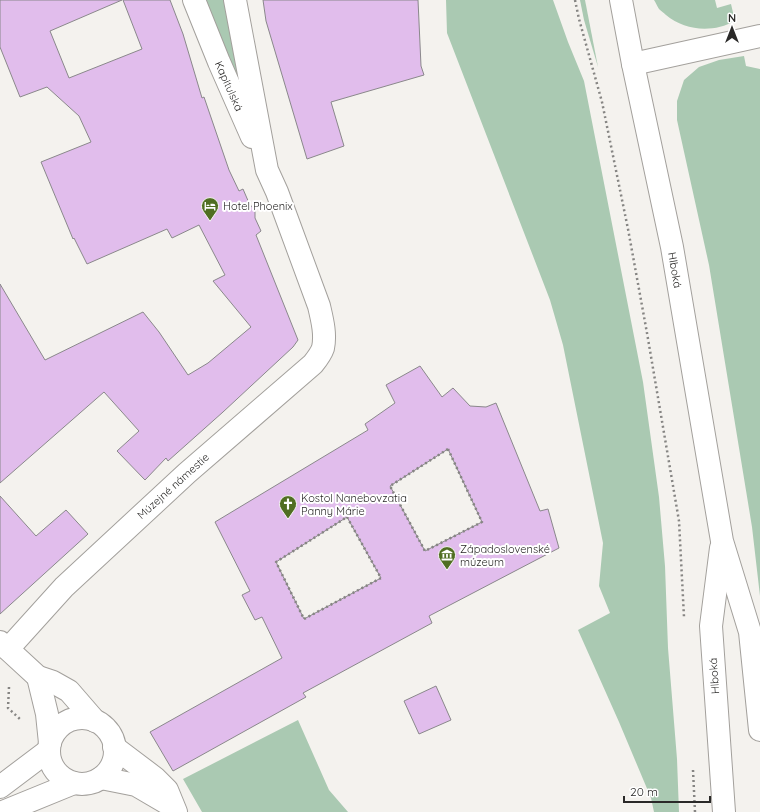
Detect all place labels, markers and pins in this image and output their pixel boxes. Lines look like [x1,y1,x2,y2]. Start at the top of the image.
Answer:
hotel icon: Hotel Phoenix [200,196,220,221]
place label: Hotel Phoenix [223,199,293,213]
place label: Kostol Nanebovzatia Panny Márie [301,491,407,518]
church icon: Kostol Nanebovzatia Panny Márie [278,494,298,519]
place label: Západoslovenské múzeum [460,542,550,569]
museum icon: Západoslovenské múzeum [437,545,457,570]

